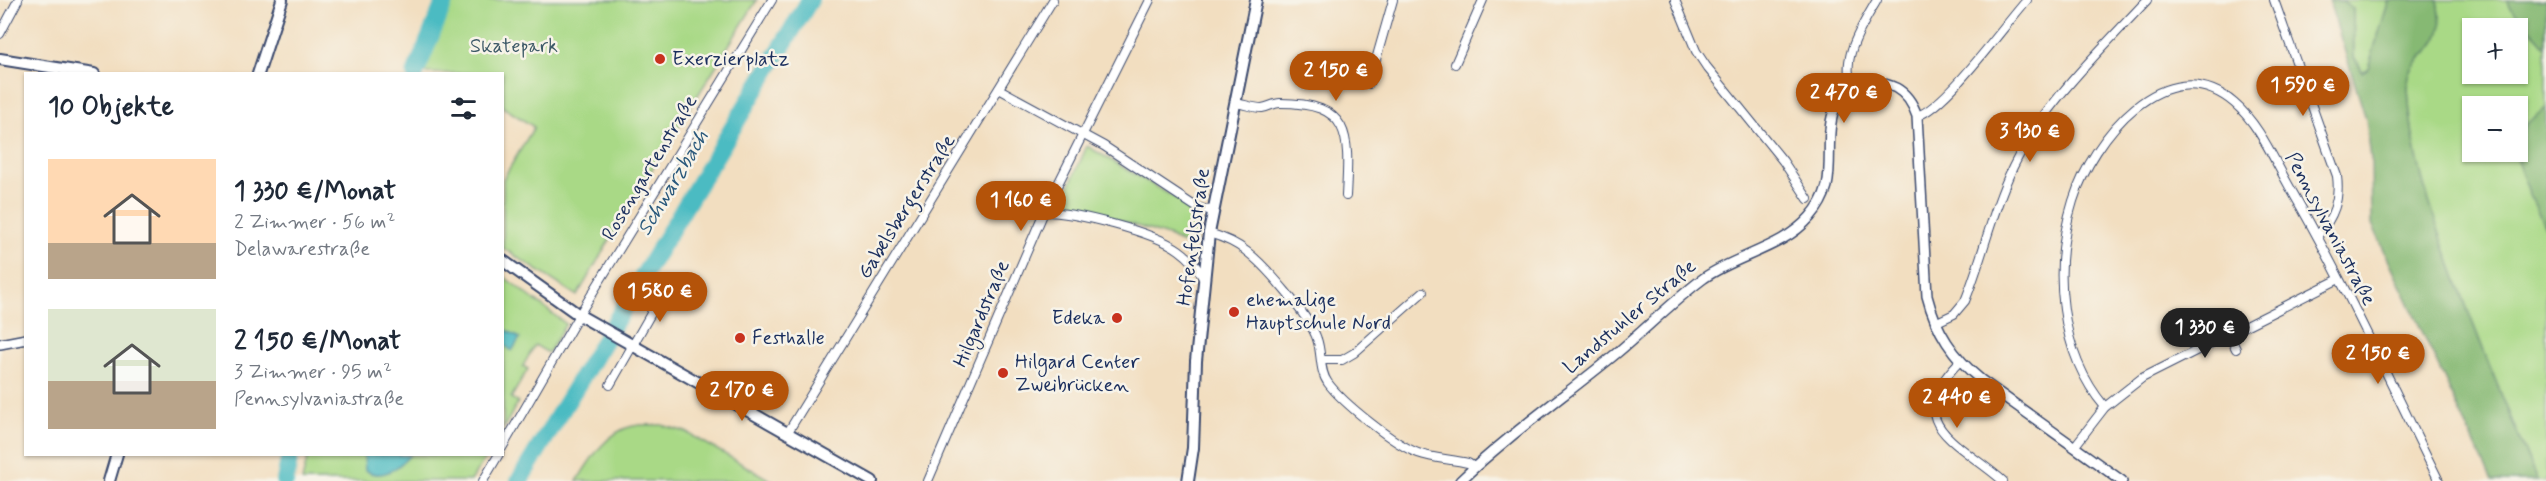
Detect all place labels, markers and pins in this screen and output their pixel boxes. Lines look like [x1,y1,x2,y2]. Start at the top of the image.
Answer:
place label: Exerzierplatz [672,46,790,73]
pin: 2 150 € [1281,51,1391,102]
marker: Exerzierplatz [653,52,667,66]
pin: 1 590 € [2248,66,2358,117]
pin: 2 470 € [1789,73,1899,124]
pin: 3 130 € [1975,112,2085,163]
pin: 1 160 € [966,181,1076,232]
pin: 1 580 € [605,272,715,323]
place label: ehemalige Hauptschule Nord [1246,287,1391,337]
place label: Edeka [1052,305,1106,332]
marker: ehemalige Hauptschule Nord [1227,305,1241,319]
pin: 1 330 € [2150,308,2260,359]
marker: Edeka [1110,311,1124,325]
place label: Festhalle [752,325,825,352]
marker: Festhalle [733,331,747,345]
pin: 2 150 € [2323,334,2433,385]
place label: Hilgard Center Zweibrücken [1015,349,1140,399]
marker: Hilgard Center Zweibrücken [996,366,1010,380]
pin: 2 170 € [687,371,797,422]
pin: 2 440 € [1902,378,2012,429]

